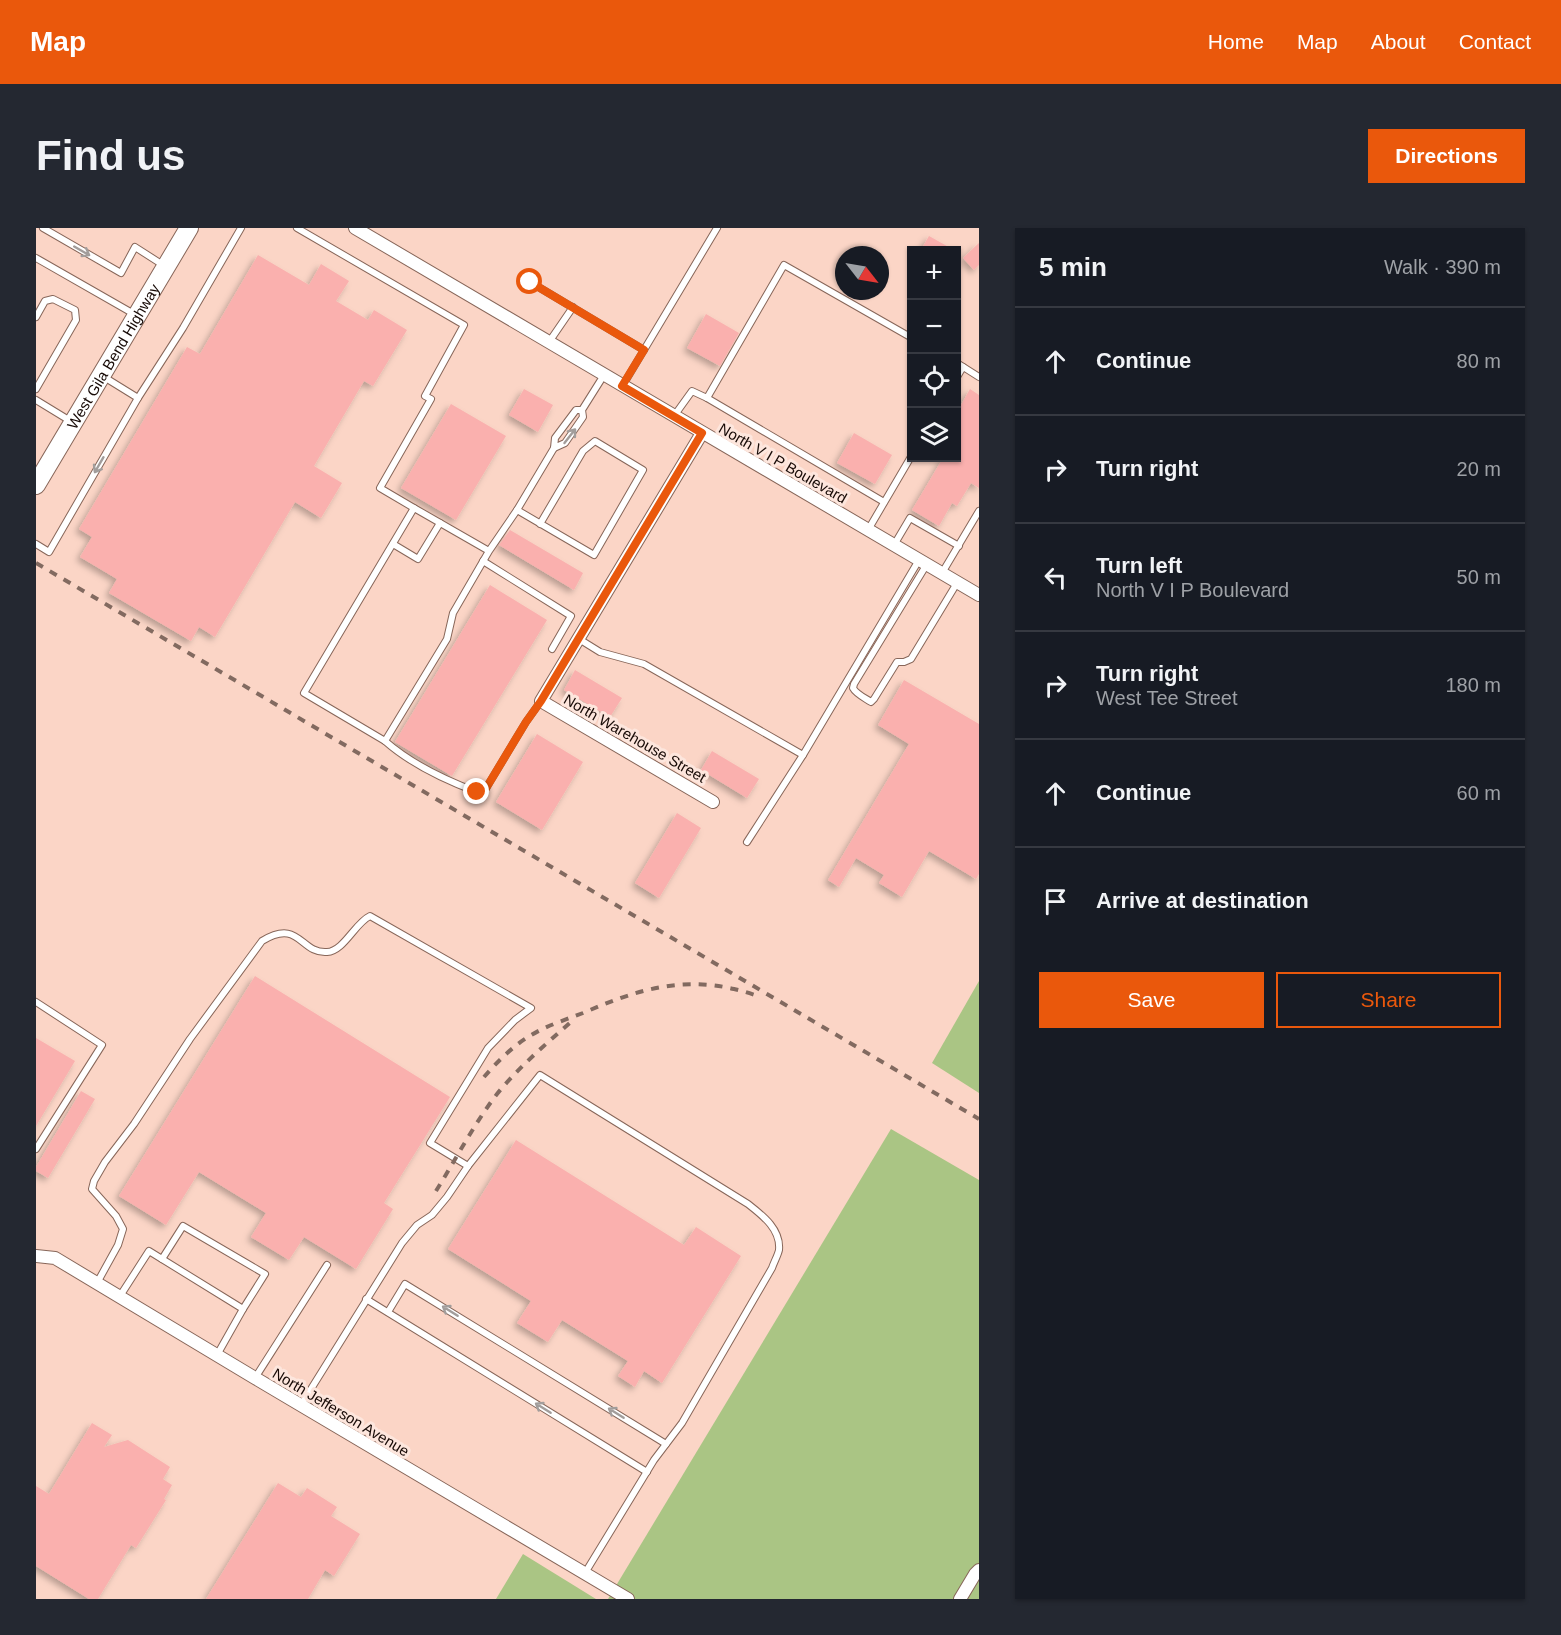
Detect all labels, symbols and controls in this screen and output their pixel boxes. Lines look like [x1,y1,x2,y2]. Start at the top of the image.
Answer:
text: Map [30,26,86,57]
text: Home [1208,30,1264,53]
text: Map [1297,30,1338,53]
text: About [1371,30,1426,53]
text: Contact [1459,30,1531,53]
button: Directions [1368,129,1525,183]
text: Find us [36,132,185,179]
one-way arrow [73,245,90,257]
north arrow [835,246,889,300]
map controls [907,246,961,462]
button: + [907,246,961,300]
text: 5 min [1039,252,1107,282]
text: Walk · 390 m [1384,256,1501,278]
route start [516,268,542,294]
street label: West Gila Bend Highway [63,280,163,432]
button: − [907,300,961,354]
icon: ahead [1039,345,1072,378]
text: Continue [1096,348,1191,373]
text: 80 m [1457,350,1501,372]
button: locate [907,354,961,408]
button: layers [907,408,961,462]
street label: North V I P Boulevard [716,419,850,507]
one-way arrow [564,428,576,444]
icon: right [1039,453,1072,486]
one-way arrow [93,456,105,473]
text: Turn right [1096,456,1198,481]
text: 20 m [1457,458,1501,480]
text: Turn left [1096,553,1182,578]
icon: left [1039,561,1072,594]
text: 50 m [1457,566,1501,588]
text: North V I P Boulevard [1096,579,1289,601]
text: Turn right [1096,661,1198,686]
icon: right [1039,669,1072,702]
text: 180 m [1445,674,1501,696]
text: West Tee Street [1096,687,1238,709]
street label: North Warehouse Street [561,690,710,786]
icon: ahead [1039,777,1072,810]
route end [463,778,489,804]
text: Continue [1096,780,1191,805]
text: 60 m [1457,782,1501,804]
icon: arrive [1039,885,1072,918]
text: Arrive at destination [1096,888,1309,913]
button: Save [1039,972,1264,1028]
button: Share [1276,972,1501,1028]
one-way arrow [442,1305,459,1317]
street label: North Jefferson Avenue [270,1364,412,1460]
one-way arrow [535,1401,552,1413]
one-way arrow [608,1407,625,1419]

